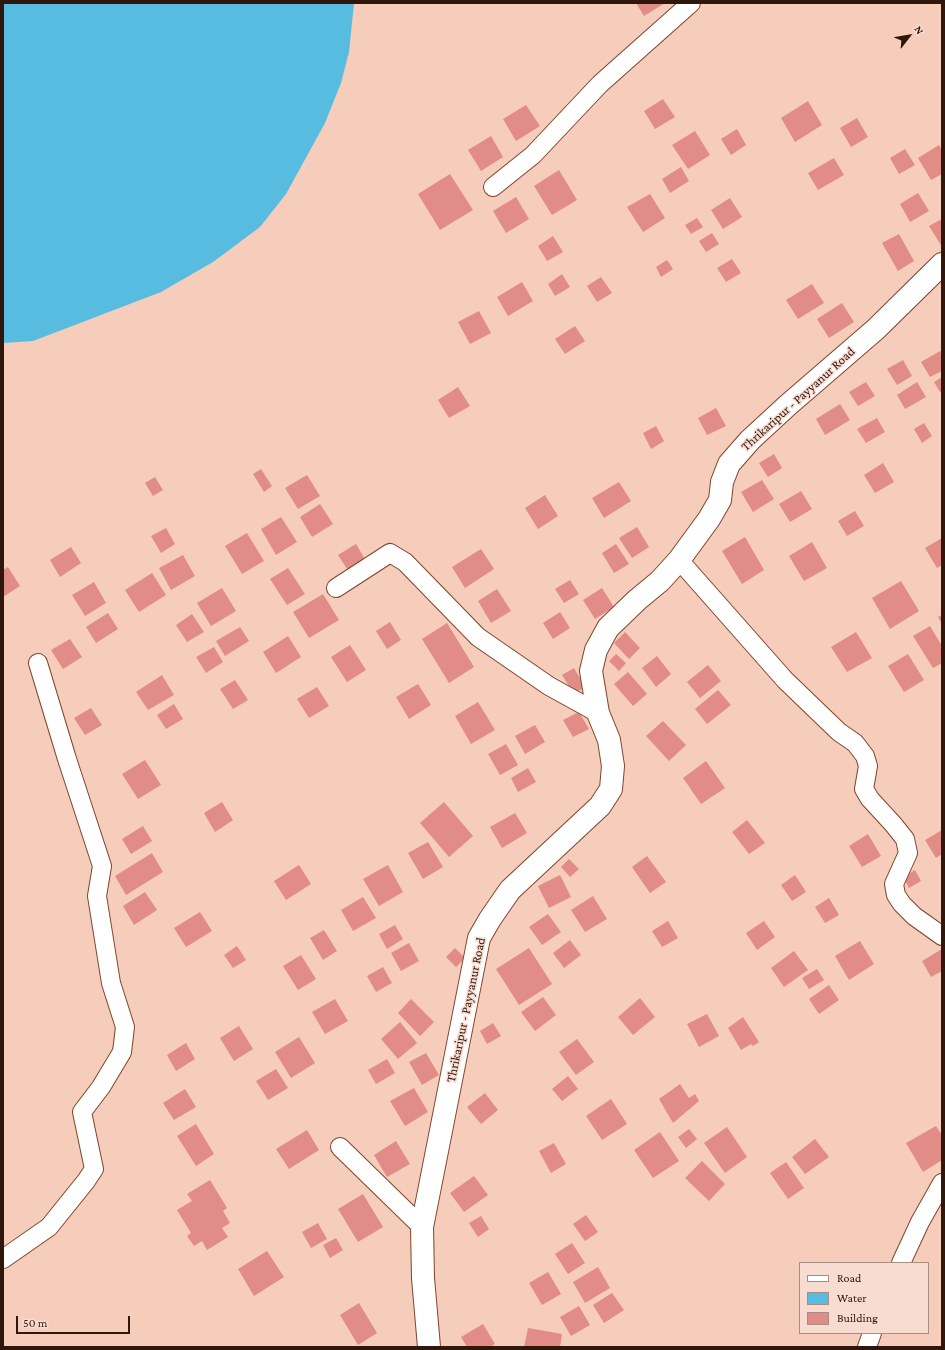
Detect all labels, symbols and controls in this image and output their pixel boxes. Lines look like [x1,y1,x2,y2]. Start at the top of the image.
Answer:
north arrow [889,16,929,56]
text: N [912,24,926,36]
street label: Thrikaripur - Payyanur Road [738,344,858,454]
street label: Thrikaripur - Payyanur Road [443,936,489,1084]
legend [799,1262,929,1334]
text: Road [837,1271,861,1285]
text: Water [837,1291,866,1305]
scale bar [18,1308,132,1334]
text: Building [837,1311,878,1325]
text: 50 m [23,1316,47,1330]

